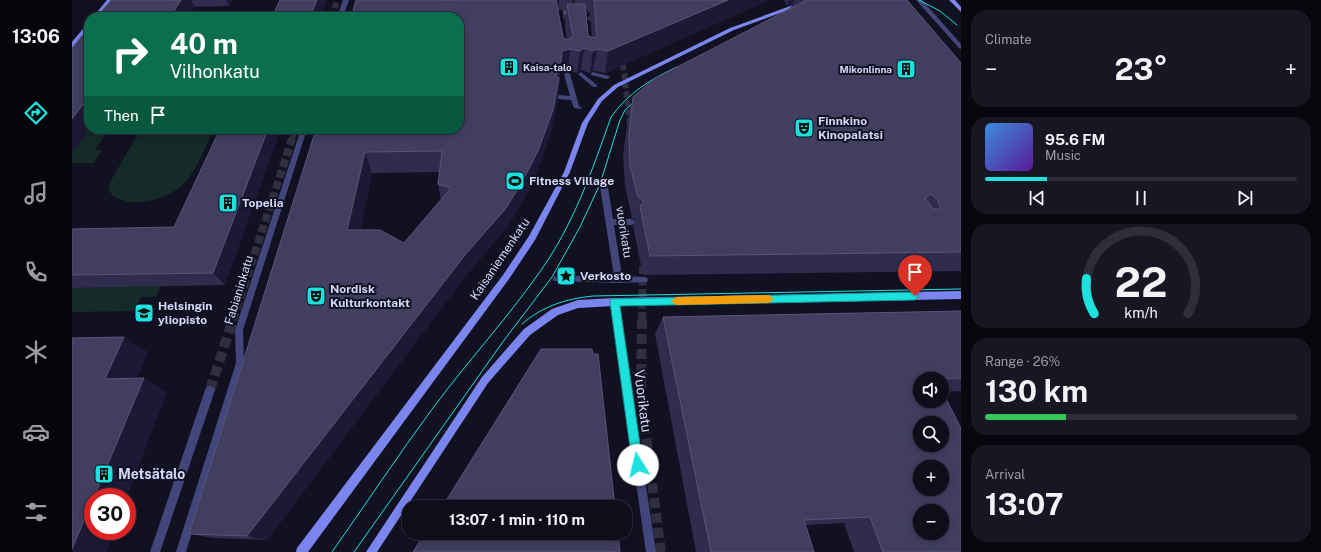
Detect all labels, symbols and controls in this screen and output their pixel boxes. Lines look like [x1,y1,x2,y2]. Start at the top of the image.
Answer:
text: 13:06 [12,26,60,47]
text: 40 m [170,27,238,60]
icon: right [104,28,156,80]
text: Climate [985,32,1032,47]
text: 23° [1114,51,1168,87]
building icon: Kaisa-talo [498,56,520,78]
text: − [985,56,997,82]
text: + [1285,56,1297,82]
building icon: Mikonlinna [895,58,917,80]
text: Vilhonkatu [170,61,260,82]
place label: Kaisa-talo [523,61,572,73]
place label: Mikonlinna [839,63,892,75]
icon: directions [22,99,50,127]
icon: arrive [147,104,169,126]
text: Then [104,107,139,124]
place label: Finnkino Kinopalatsi [818,114,883,142]
theatre icon: Finnkino Kinopalatsi [793,117,815,139]
text: 95.6 FM [1045,131,1105,148]
text: Music [1045,148,1081,163]
sports icon: Fitness Village [504,170,526,192]
place label: Fitness Village [529,174,614,188]
icon: music [22,179,50,207]
icon: previous [1026,187,1048,209]
icon: pause [1130,187,1152,209]
icon: next [1234,187,1256,209]
building icon: Topelia [217,192,239,214]
place label: Topelia [242,196,284,210]
street label: vuorikatu [613,205,635,259]
street label: Kaisaniemenkatu [467,215,533,303]
street label: Fabianinkatu [222,254,256,326]
pin [898,255,932,296]
text: 22 [1115,257,1167,306]
icon: phone [22,258,50,286]
icon: arrive [904,261,926,283]
place icon: Verkosto [555,265,577,287]
place label: Verkosto [580,269,631,283]
place label: Nordisk Kulturkontakt [330,282,410,310]
theatre icon: Nordisk Kulturkontakt [305,285,327,307]
place label: Helsingin yliopisto [158,299,212,327]
school or university icon: Helsingin yliopisto [133,302,155,324]
text: km/h [1124,304,1158,321]
icon: climate [22,338,50,366]
text: Range · 26% [985,354,1060,369]
street label: Vuorikatu [631,369,655,433]
map controls [913,372,949,540]
button: sound [913,372,949,408]
text: 130 km [985,373,1088,409]
button: search [913,416,949,452]
icon: car [22,418,50,446]
position arrow [617,444,659,486]
button: + [913,460,949,496]
building icon: Metsätalo [93,463,115,485]
place label: Metsätalo [118,466,185,482]
text: Arrival [985,467,1025,482]
text: 13:07 [985,486,1064,522]
speed limit sign: 30 [84,488,136,540]
icon: filters [22,498,50,526]
button: − [913,504,949,540]
text: 13:07 · 1 min · 110 m [449,511,585,528]

